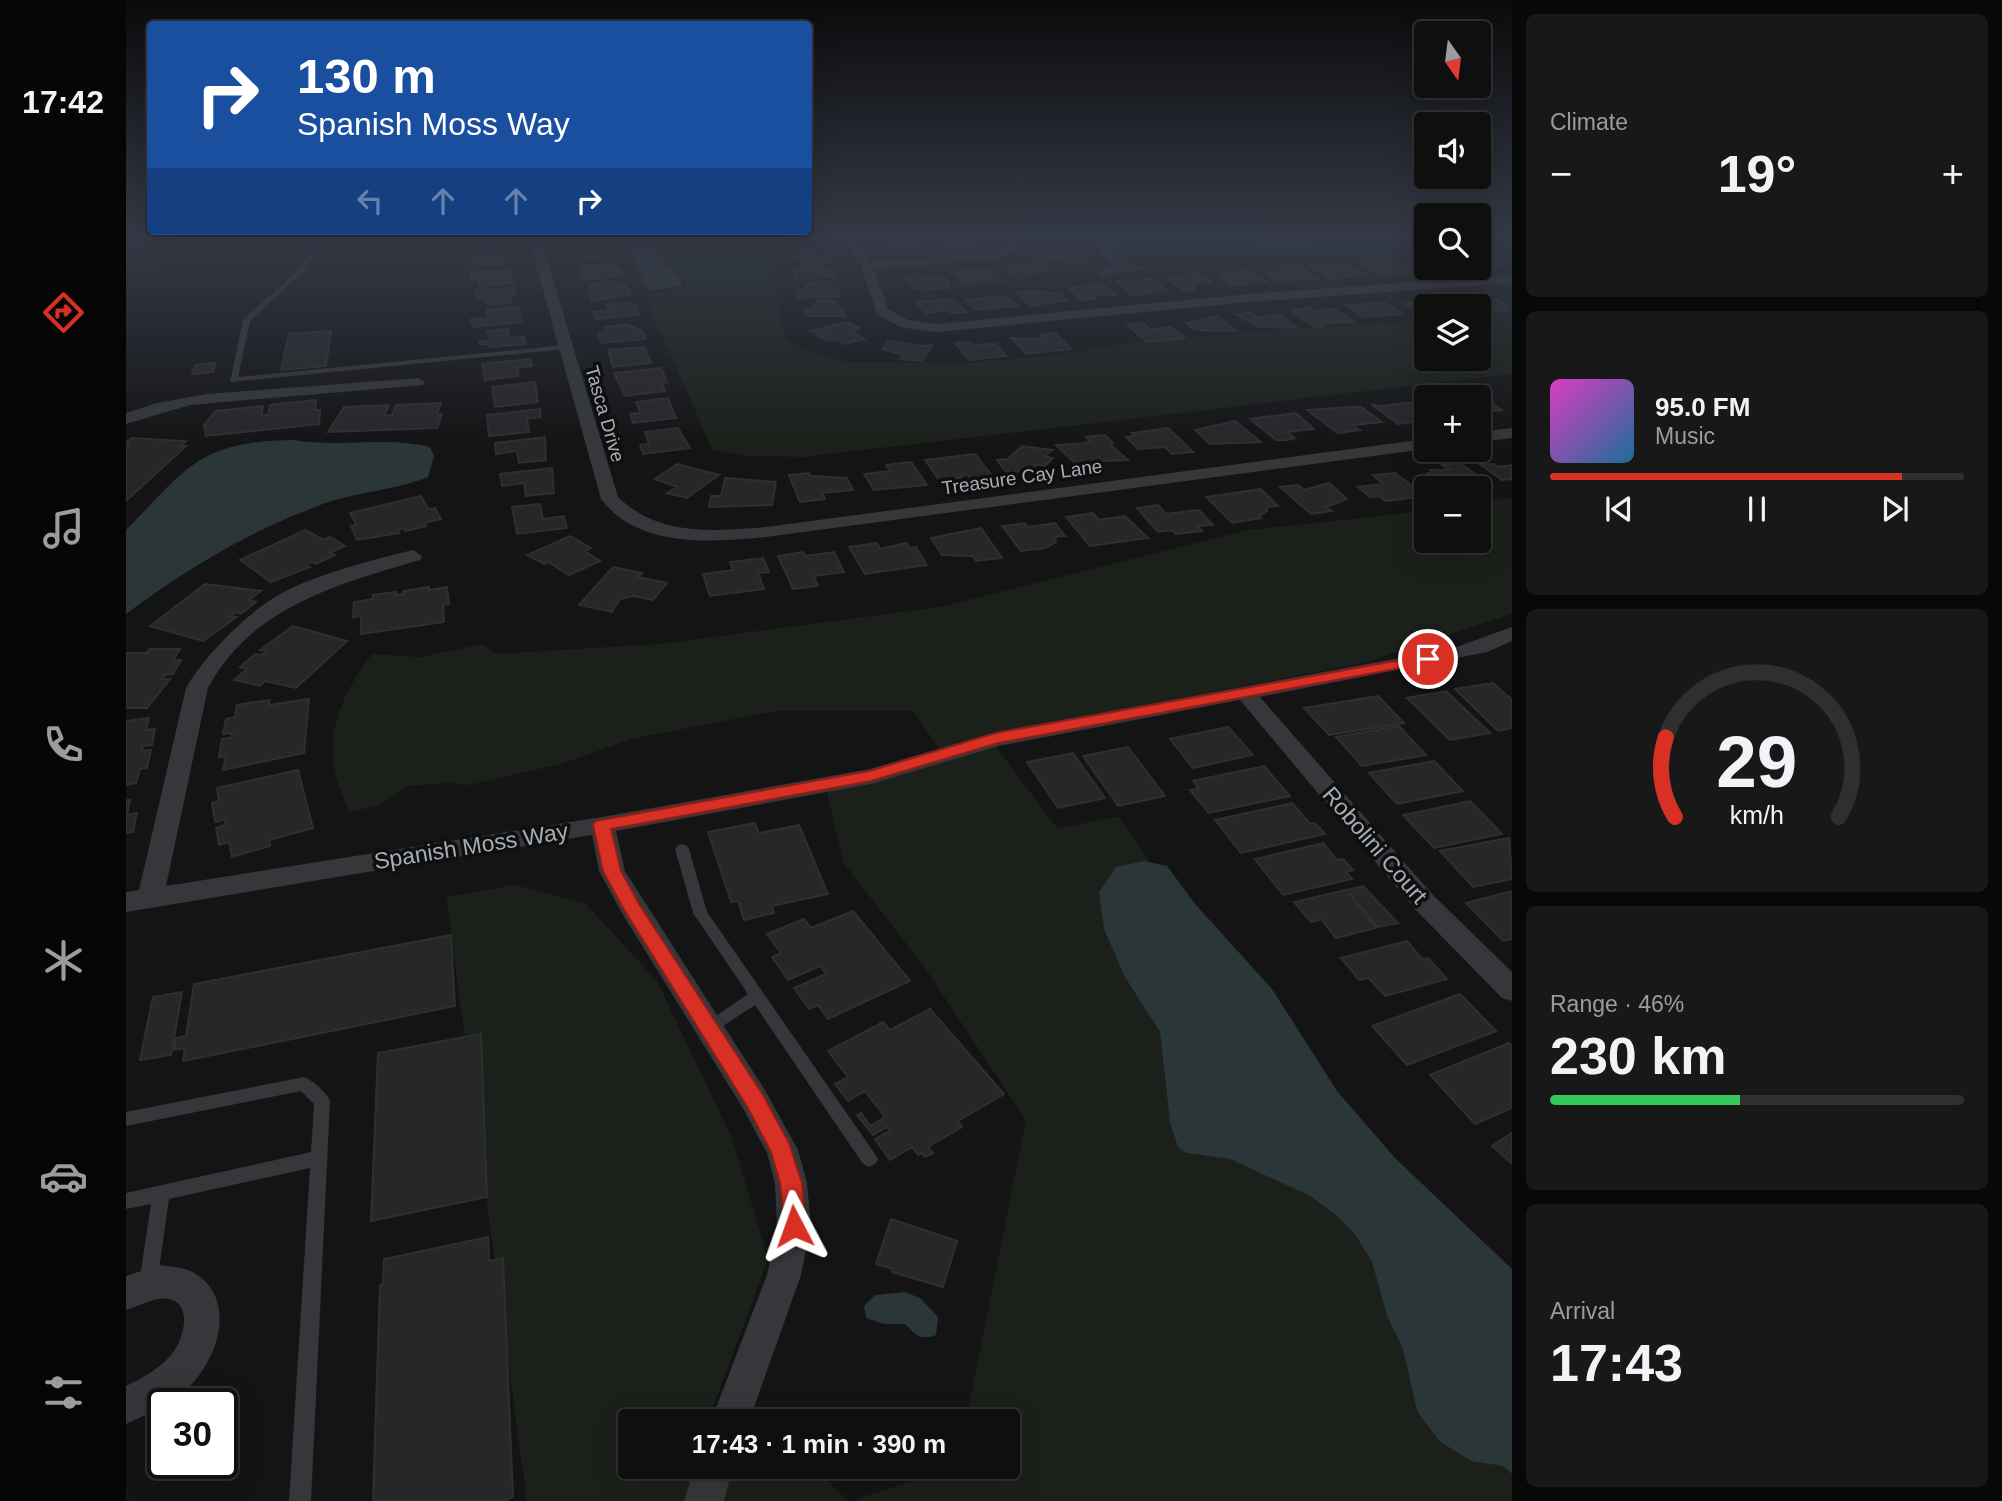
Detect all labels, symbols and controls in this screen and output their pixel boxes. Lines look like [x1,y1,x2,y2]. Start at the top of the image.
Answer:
north arrow [1414,21,1491,98]
map controls [1414,21,1491,553]
icon: right [182,49,273,140]
text: 130 m [297,49,436,103]
text: 17:42 [22,84,104,120]
text: Spanish Moss Way [297,106,570,142]
text: Climate [1550,109,1628,135]
button: sound [1414,112,1491,189]
text: 19° [1718,145,1796,203]
text: − [1550,153,1572,195]
text: + [1942,153,1964,195]
icon: left [351,182,389,220]
icon: ahead [424,182,462,220]
icon: ahead [497,182,535,220]
icon: right [570,182,608,220]
button: search [1414,203,1491,280]
icon: directions [39,288,88,337]
button: layers [1414,294,1491,371]
street label: Tasca Drive [581,363,629,465]
button: + [1414,385,1491,462]
text: 95.0 FM [1655,392,1750,422]
text: Music [1655,423,1715,449]
street label: Treasure Cay Lane [940,455,1104,499]
button: − [1414,476,1491,553]
icon: previous [1600,490,1638,528]
icon: pause [1738,490,1776,528]
icon: next [1876,490,1914,528]
icon: music [39,504,88,553]
pin [1398,629,1458,689]
icon: arrive [1409,640,1447,678]
icon: phone [39,720,88,769]
text: 29 [1717,721,1797,802]
street label: Robolini Court [1317,781,1433,909]
text: km/h [1730,800,1784,828]
street label: Spanish Moss Way [372,818,570,874]
icon: climate [39,936,88,985]
text: Range · 46% [1550,991,1684,1017]
text: 230 km [1550,1027,1726,1085]
icon: car [39,1152,88,1201]
position arrow [757,1189,831,1263]
text: Arrival [1550,1298,1615,1324]
text: 17:43 [1550,1334,1683,1392]
icon: filters [39,1368,88,1417]
speed limit sign: 30 [147,1388,238,1479]
text: 17:43 · 1 min · 390 m [692,1429,946,1459]

